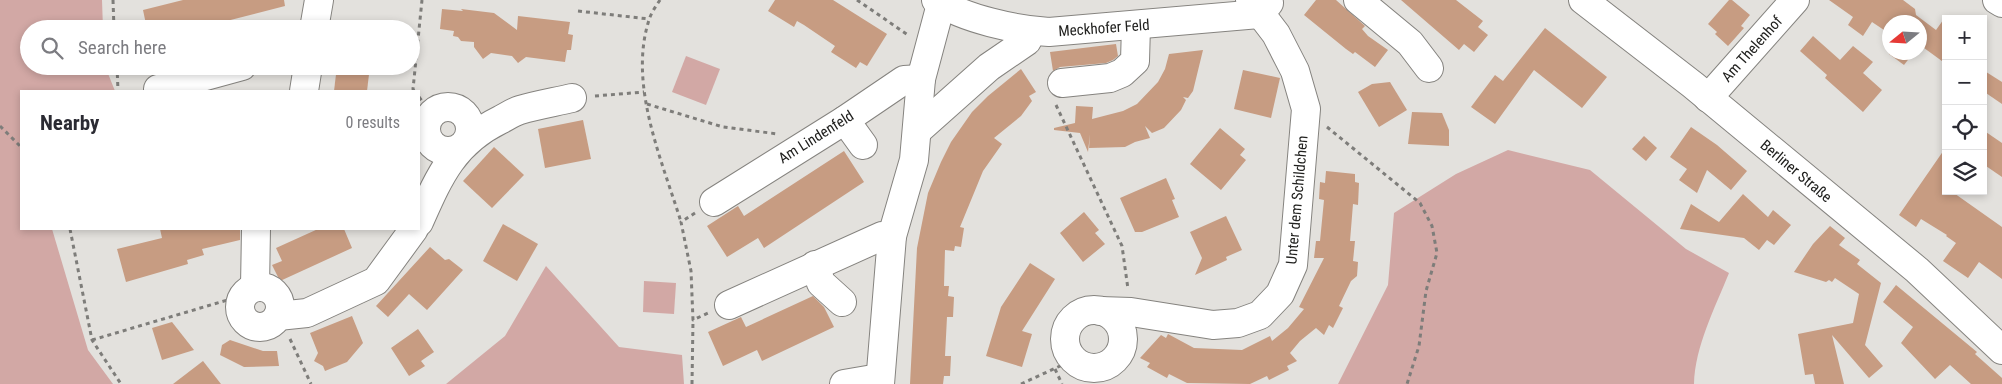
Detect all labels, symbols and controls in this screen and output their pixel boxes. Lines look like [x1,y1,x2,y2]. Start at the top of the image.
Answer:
street label: Am Thelenhof [1718,12,1786,86]
north arrow [1882,15,1927,60]
map controls [1942,15,1987,195]
button: + [1942,15,1987,60]
street label: Meckhofer Feld [1058,16,1150,40]
search box [20,20,420,75]
icon: search [38,34,66,62]
text: Search here [78,36,166,59]
button: − [1942,60,1987,105]
button: locate [1942,105,1987,150]
street label: Am Lindenfeld [775,107,857,167]
text: Nearby [40,111,99,135]
text: 0 results [345,113,400,132]
street label: Unter dem Schildchen [1282,135,1312,265]
street label: Berliner Straße [1757,136,1835,206]
button: layers [1942,150,1987,195]

